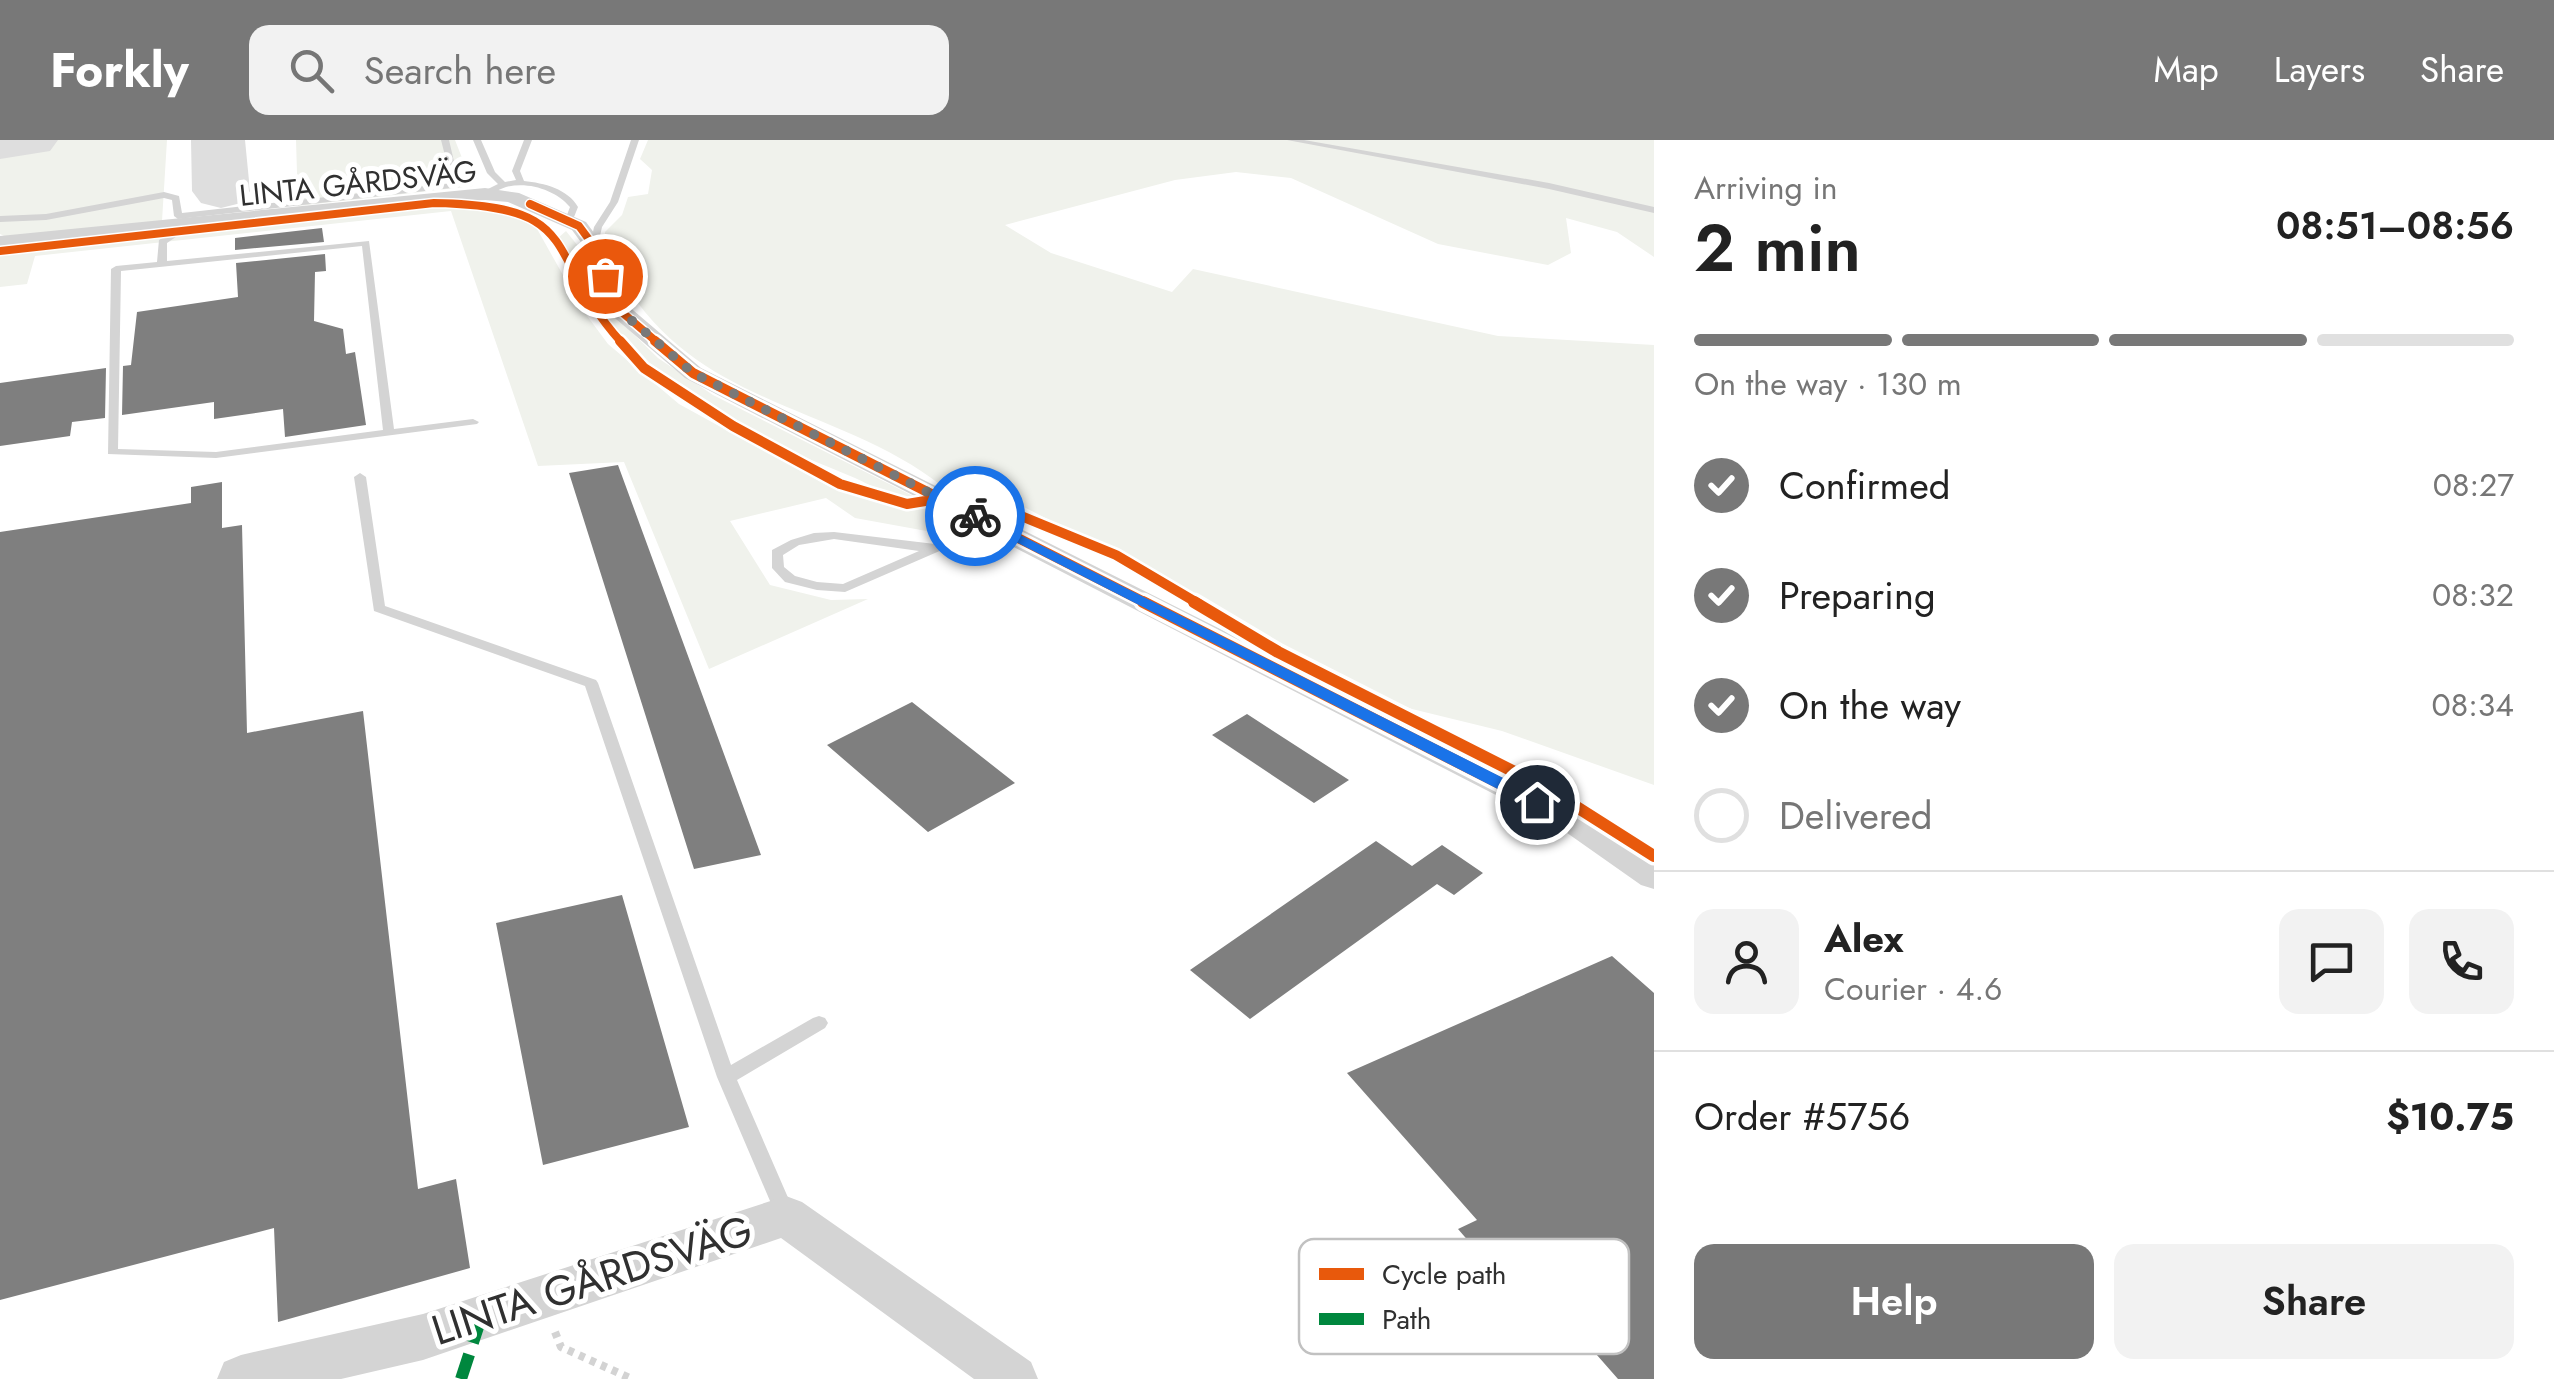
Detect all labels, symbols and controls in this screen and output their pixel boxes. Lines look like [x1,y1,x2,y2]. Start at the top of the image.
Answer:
search box [249,25,949,115]
text: Forkly [50,36,189,105]
icon: search [284,43,339,98]
text: Search here [364,43,556,98]
text: Map [2154,45,2219,95]
text: Layers [2274,45,2365,95]
text: Share [2420,45,2504,95]
street label: LINTA GÅRDSVÄG [237,149,479,217]
text: Arriving in [1694,165,1838,211]
text: 08:51–08:56 [2276,198,2514,253]
text: 2 min [1694,201,1861,295]
pin [563,234,648,319]
icon: bag [578,249,633,304]
text: On the way · 130 m [1694,361,1962,407]
icon: check [1694,458,1749,513]
text: Confirmed [1779,458,1950,513]
text: 08:27 [2433,462,2514,508]
courier [925,466,1025,566]
icon: bike [948,489,1003,544]
icon: check [1694,568,1749,623]
text: Preparing [1779,568,1936,623]
text: 08:32 [2432,572,2514,618]
icon: check [1694,678,1749,733]
text: On the way [1779,678,1961,733]
text: 08:34 [2432,682,2514,728]
pin [1495,760,1580,845]
icon: home [1510,775,1565,830]
text: Delivered [1779,788,1932,843]
button: person [1694,909,1799,1014]
button: chat [2279,909,2384,1014]
button: phone [2409,909,2514,1014]
text: Alex [1824,911,1904,966]
text: Courier · 4.6 [1824,966,2002,1012]
text: Order #5756 [1694,1089,1910,1144]
text: $10.75 [2386,1089,2514,1144]
street label: LINTA GÅRDSVÄG [424,1199,760,1361]
legend [1299,1239,1629,1354]
button: Help [1694,1244,2094,1359]
button: Share [2114,1244,2514,1359]
text: Cycle path [1382,1254,1507,1295]
text: Path [1382,1299,1431,1340]

